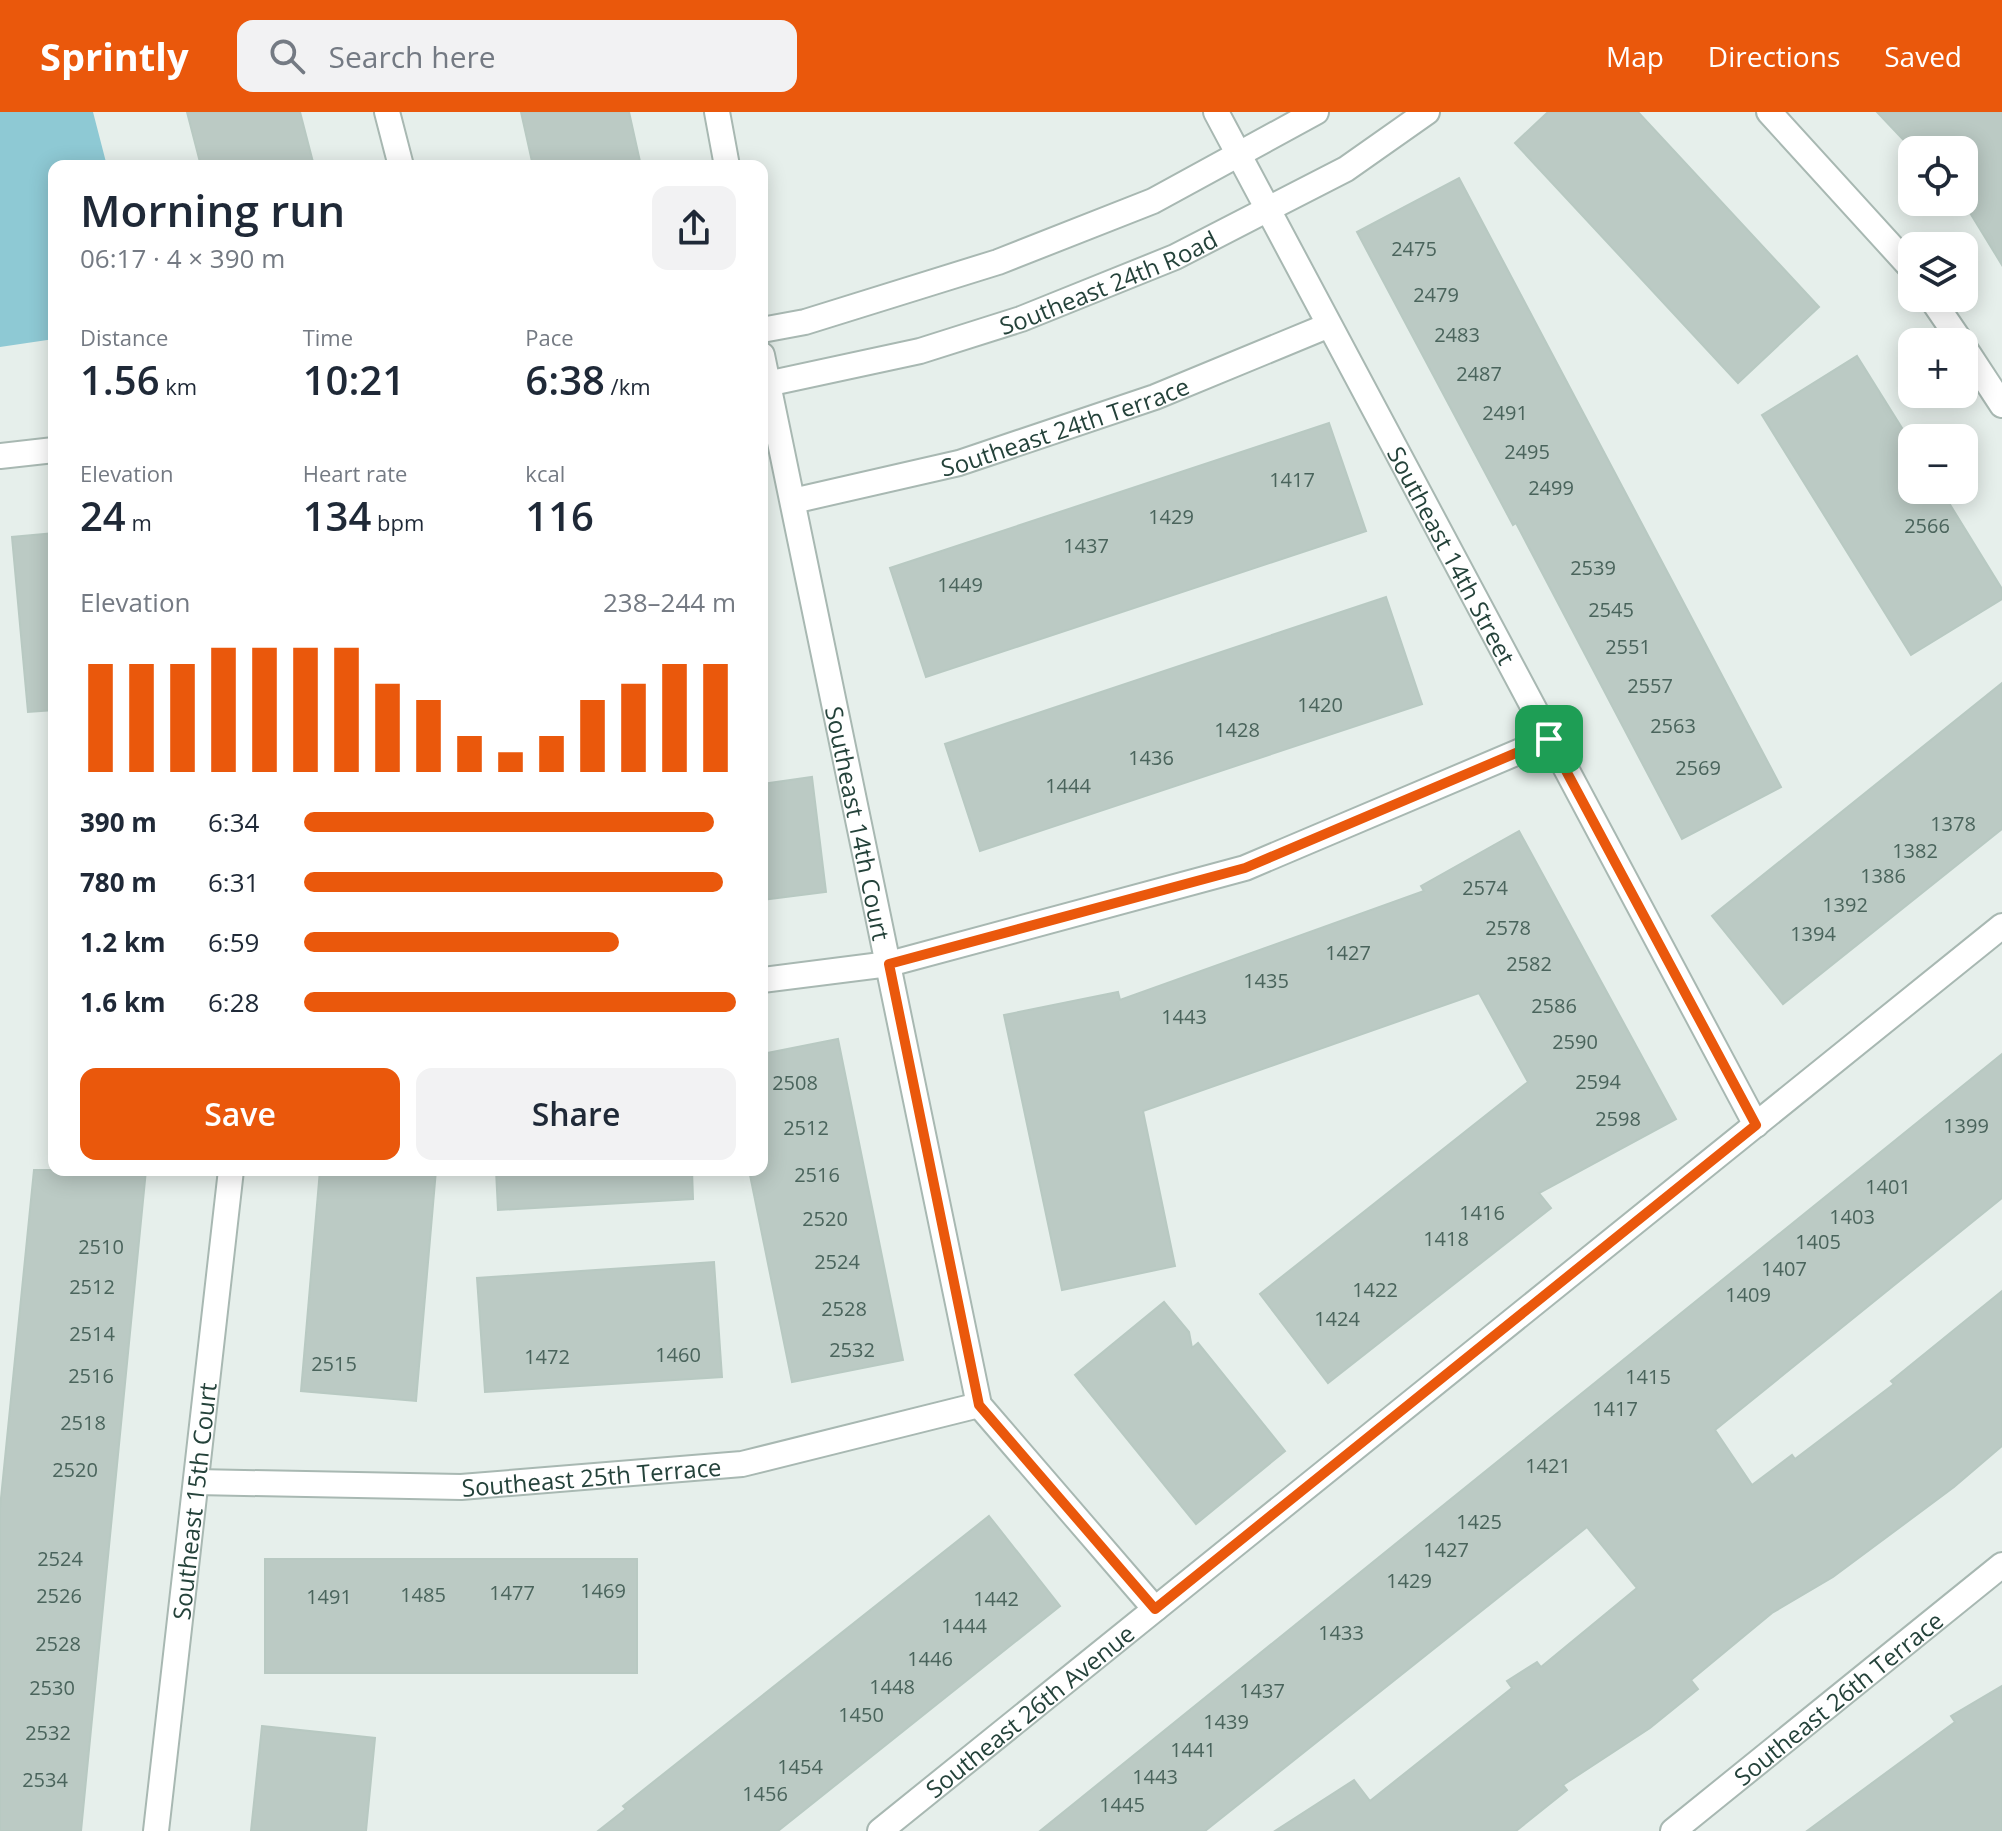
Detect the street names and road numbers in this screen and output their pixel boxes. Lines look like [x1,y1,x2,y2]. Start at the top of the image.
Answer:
street label: Southeast 24th Road [995,222,1222,341]
street label: Southeast 24th Terrace [937,368,1194,483]
street label: Southeast 14th Street [1380,440,1524,670]
street label: Southeast 14th Court [818,703,899,943]
street label: Southeast 15th Court [164,1381,223,1621]
street label: Southeast 25th Terrace [460,1449,723,1503]
street label: Southeast 26th Terrace [1726,1603,1949,1792]
street label: Southeast 26th Avenue [918,1616,1141,1805]

